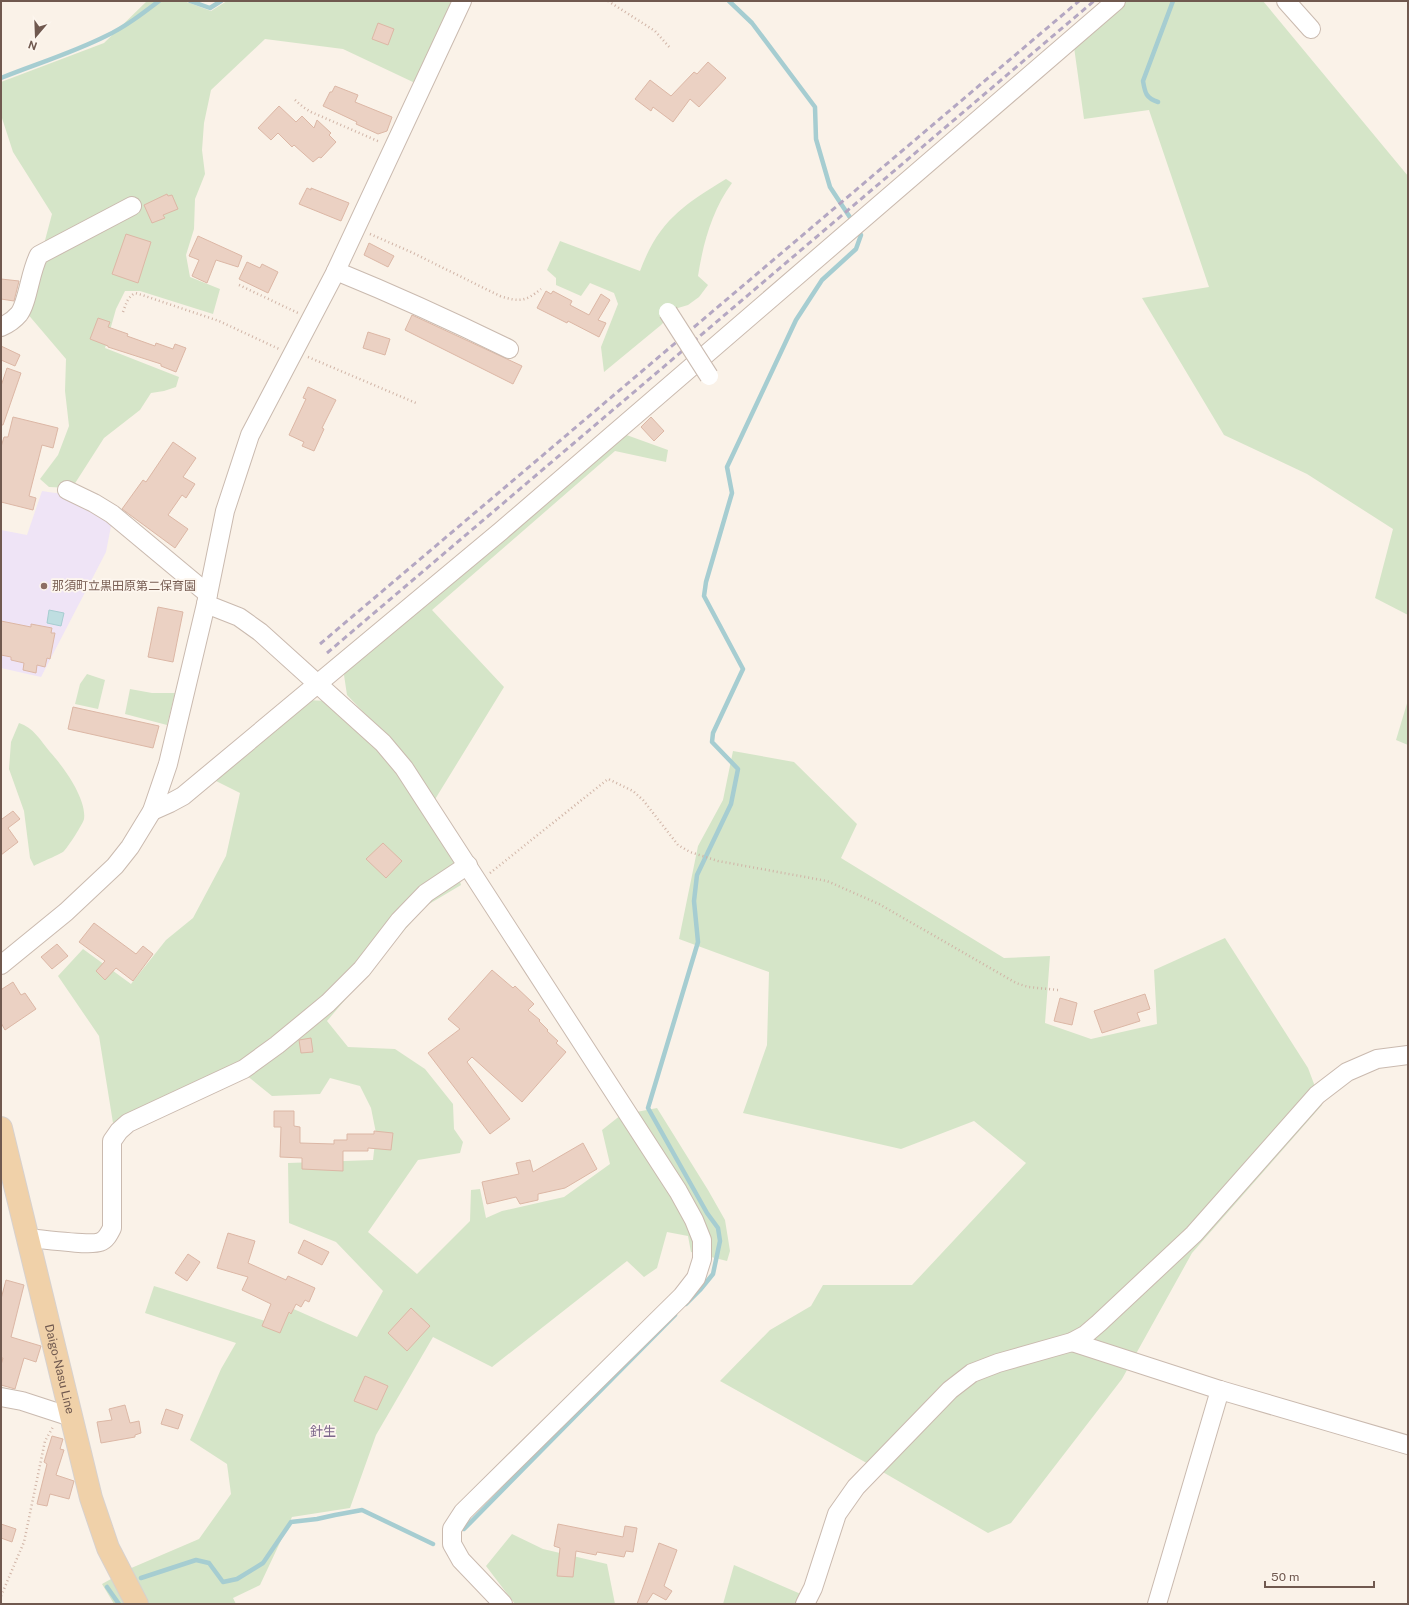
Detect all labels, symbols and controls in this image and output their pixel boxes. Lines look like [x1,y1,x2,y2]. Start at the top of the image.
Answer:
north arrow [16,16,56,56]
text: N [27,38,39,53]
place label: 那須町立黒田原第二保育園 [52,579,196,593]
marker: 那須町立黒田原第二保育園 [39,581,49,591]
street label: Daigo-Nasu Line [42,1323,77,1415]
district label: 針生 [310,1424,336,1439]
scale bar [1265,1563,1374,1589]
text: 50 m [1271,1570,1299,1584]

